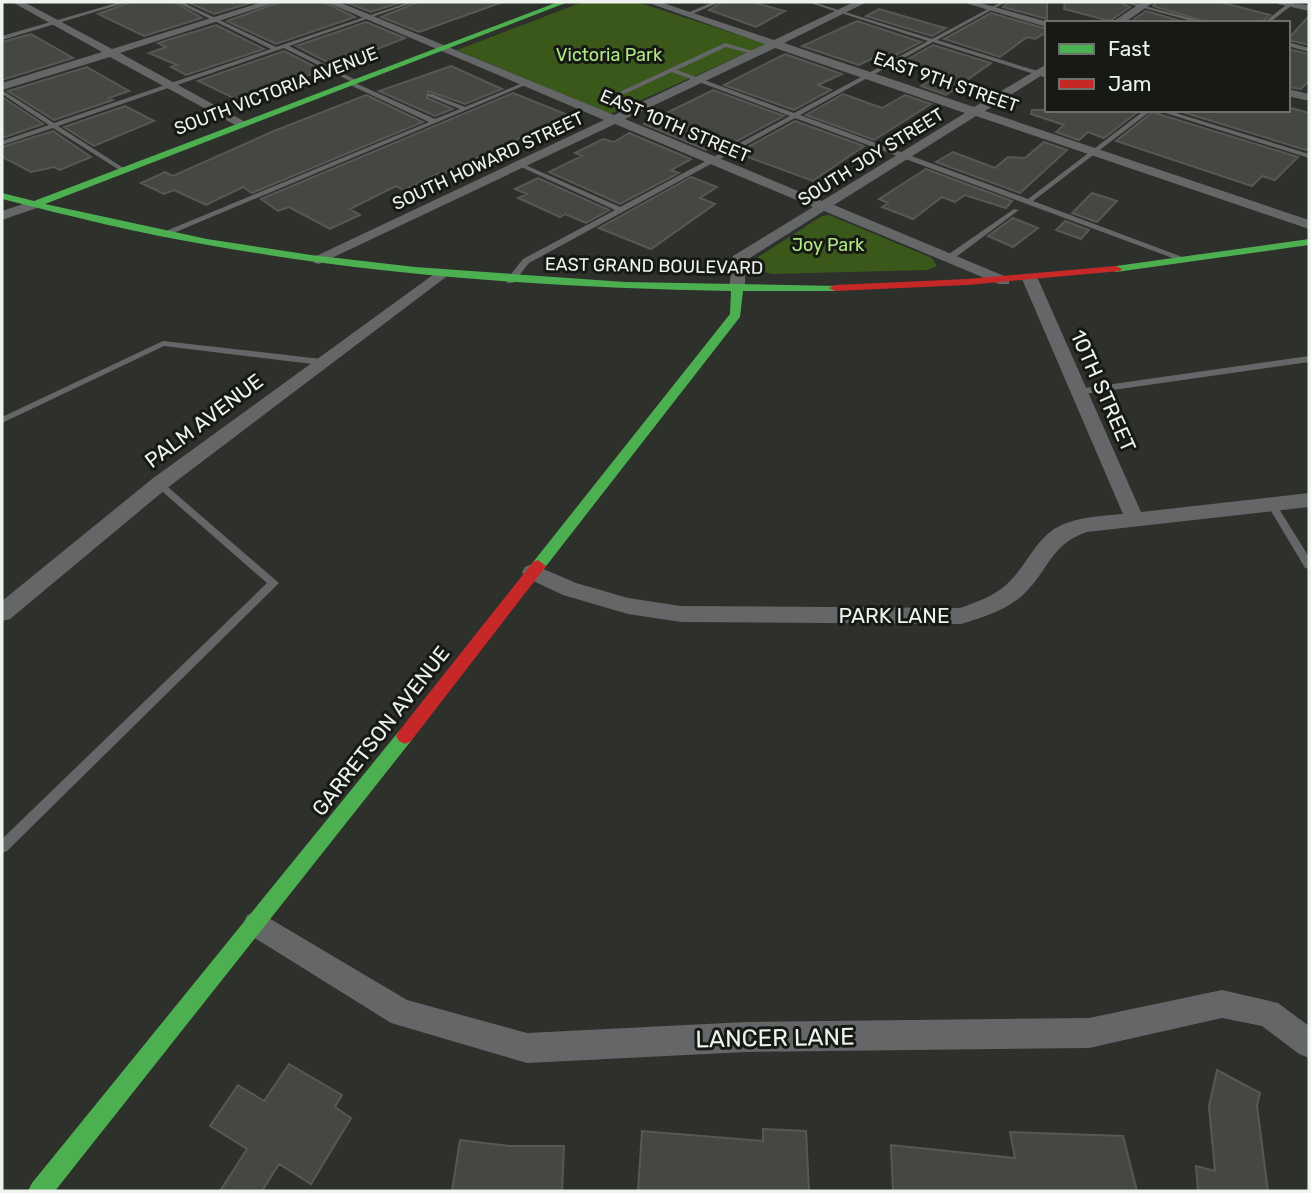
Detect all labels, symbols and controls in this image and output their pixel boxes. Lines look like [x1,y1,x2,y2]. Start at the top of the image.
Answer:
legend [1045,21,1290,112]
text: Fast [1108,36,1150,61]
street label: SOUTH VICTORIA AVENUE [171,42,381,140]
park label: Victoria Park [556,44,663,66]
street label: EAST 9TH STREET [871,47,1021,117]
text: Jam [1108,71,1152,96]
street label: EAST 10TH STREET [597,85,753,167]
street label: SOUTH JOY STREET [794,103,948,211]
street label: SOUTH HOWARD STREET [389,107,587,215]
park label: Joy Park [792,234,865,256]
street label: EAST GRAND BOULEVARD [545,253,763,279]
street label: 10TH STREET [1065,326,1141,456]
street label: PALM AVENUE [140,368,268,473]
street label: PARK LANE [838,603,950,628]
street label: GARRETSON AVENUE [307,641,455,821]
street label: LANCER LANE [695,1023,855,1053]

